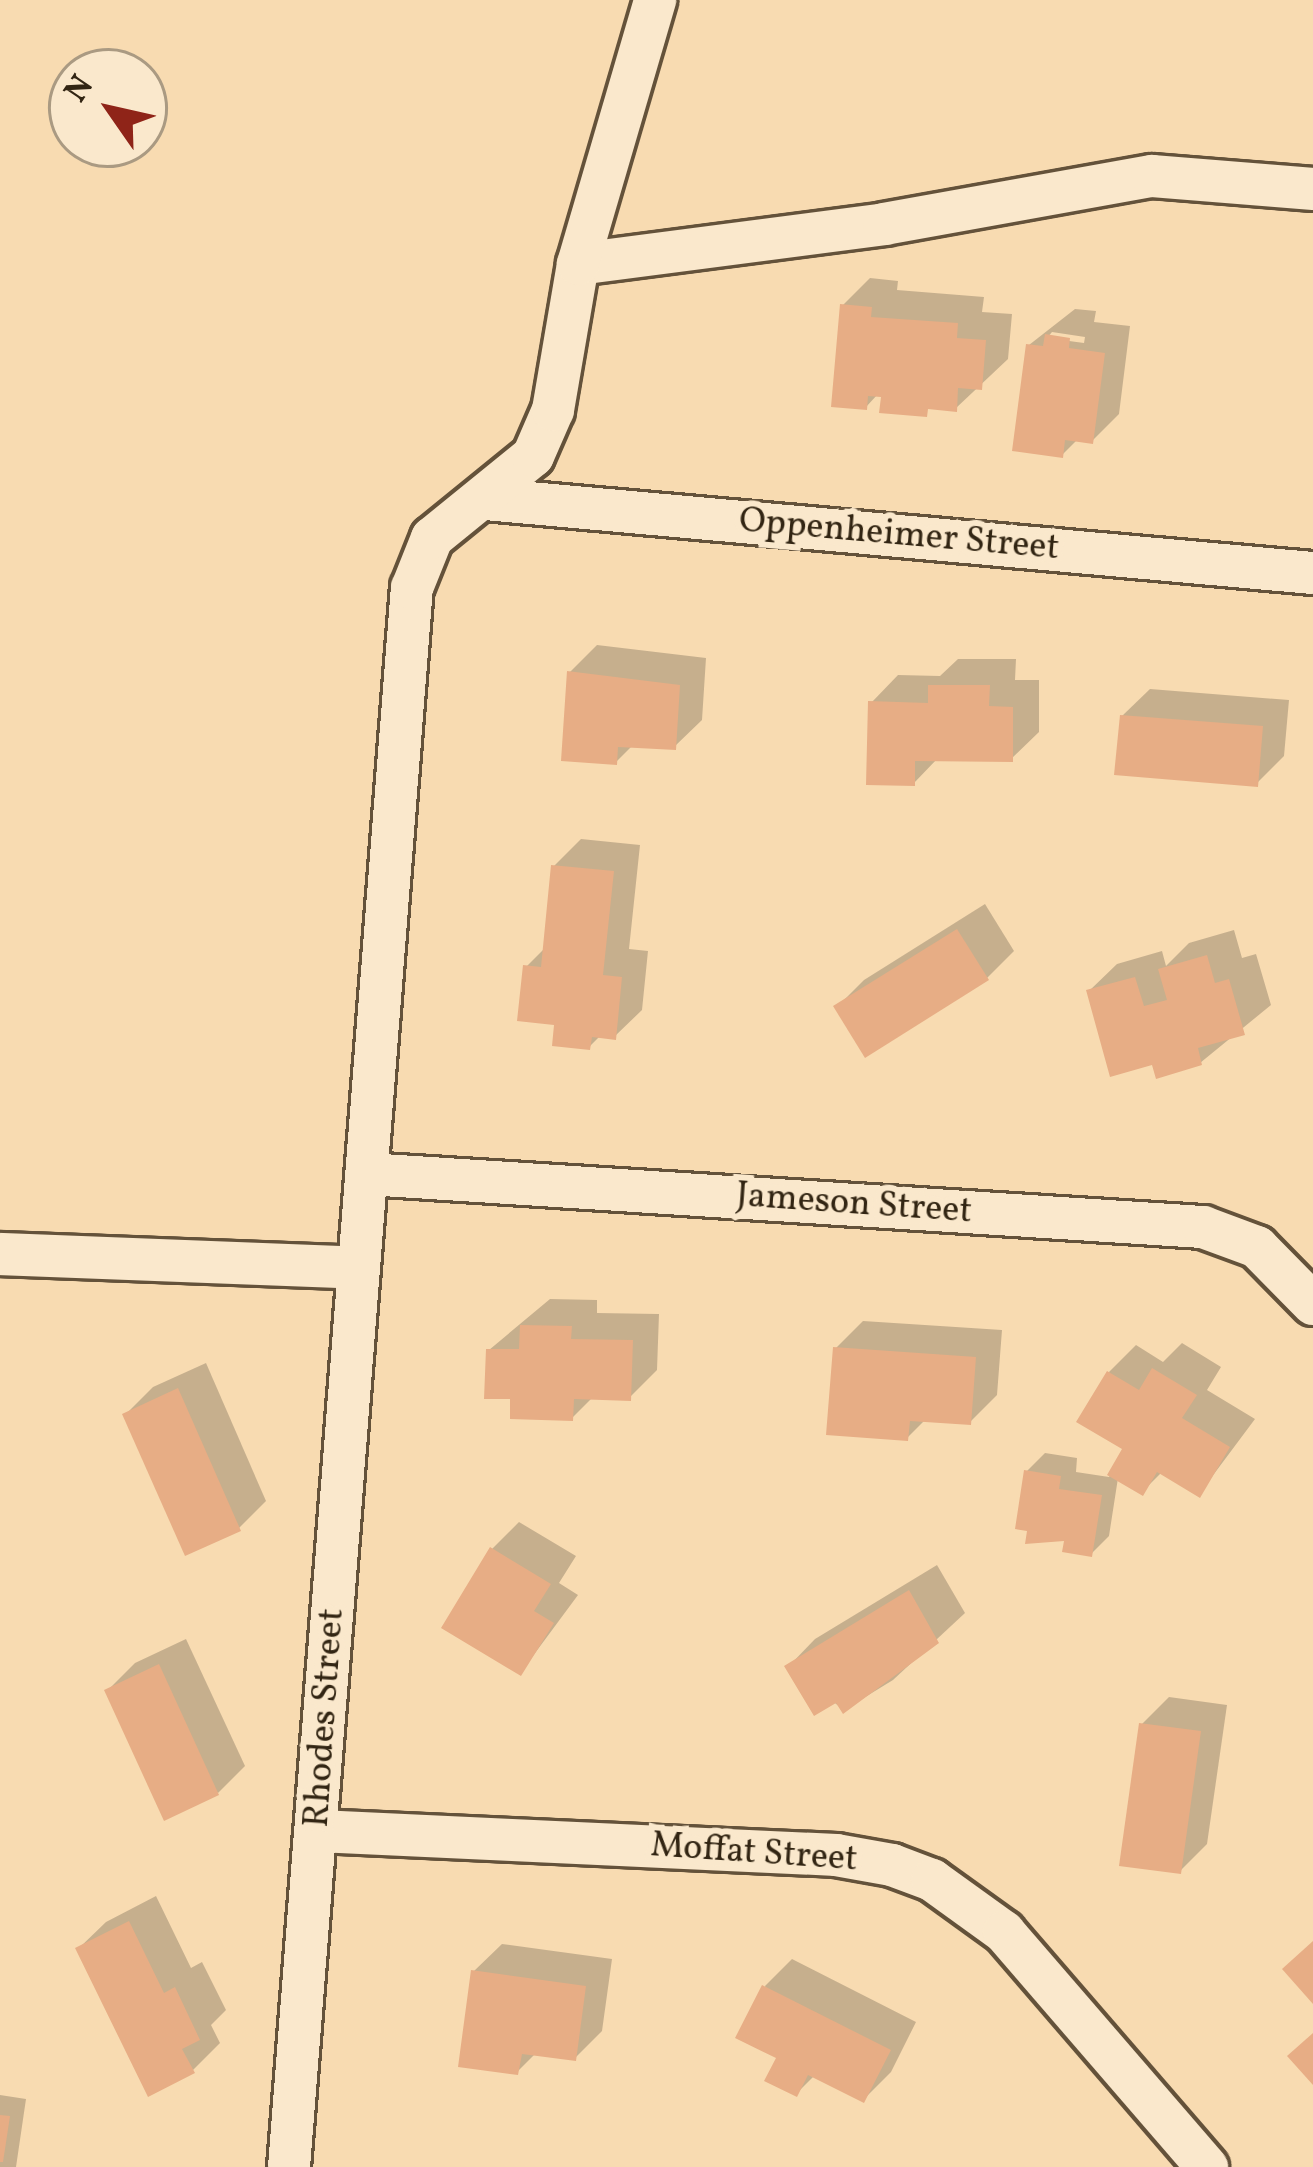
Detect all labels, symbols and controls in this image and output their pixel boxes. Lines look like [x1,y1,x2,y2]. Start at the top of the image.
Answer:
north arrow [48,48,168,168]
text: N [55,67,106,112]
street label: Oppenheimer Street [737,500,1061,572]
street label: Jameson Street [735,1175,973,1235]
street label: Rhodes Street [297,1607,355,1829]
street label: Moffat Street [649,1825,859,1883]

